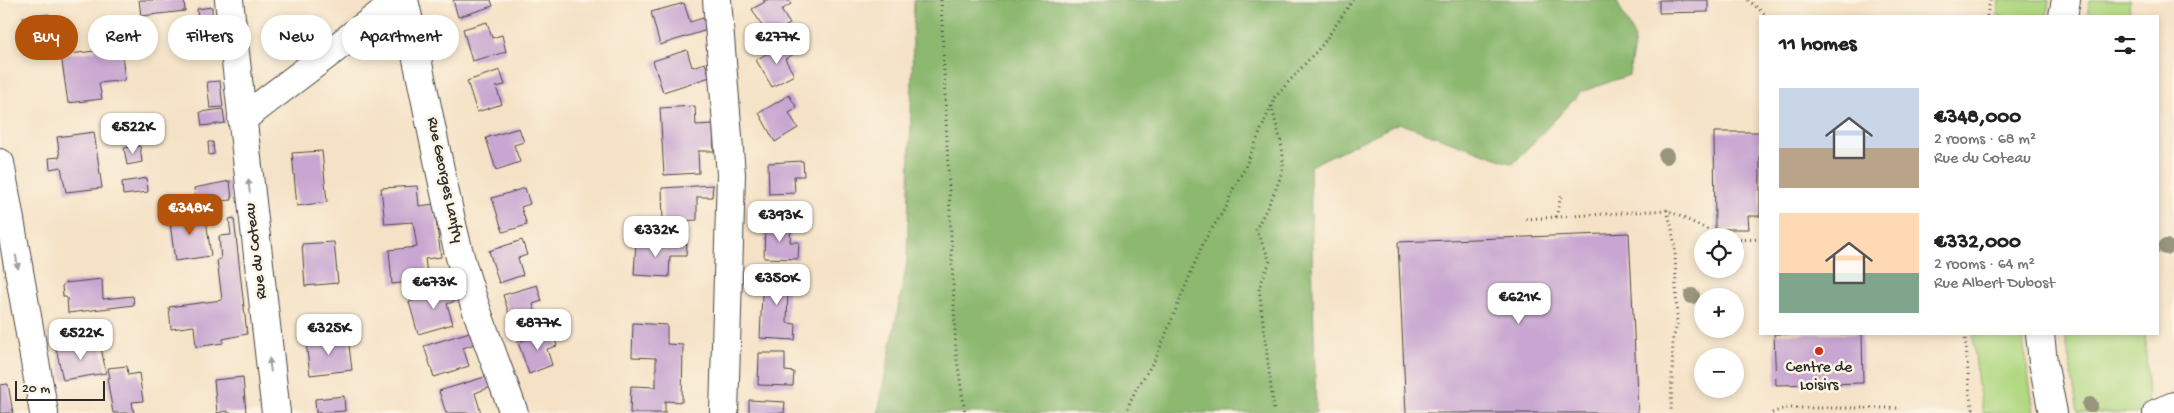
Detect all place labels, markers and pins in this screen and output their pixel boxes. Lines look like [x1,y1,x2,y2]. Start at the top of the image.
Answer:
pin: €277K [742,22,812,65]
pin: €522K [98,112,168,155]
pin: €348K [155,194,225,236]
pin: €393K [745,200,815,243]
pin: €332K [621,216,691,258]
pin: €350K [742,264,812,306]
pin: €673K [399,268,469,310]
pin: €621K [1484,282,1554,325]
pin: €877K [503,308,573,351]
pin: €325K [294,314,364,356]
pin: €522K [46,318,116,361]
marker: Centre de Loisirs [1813,345,1825,357]
place label: Centre de Loisirs [1786,359,1853,396]

